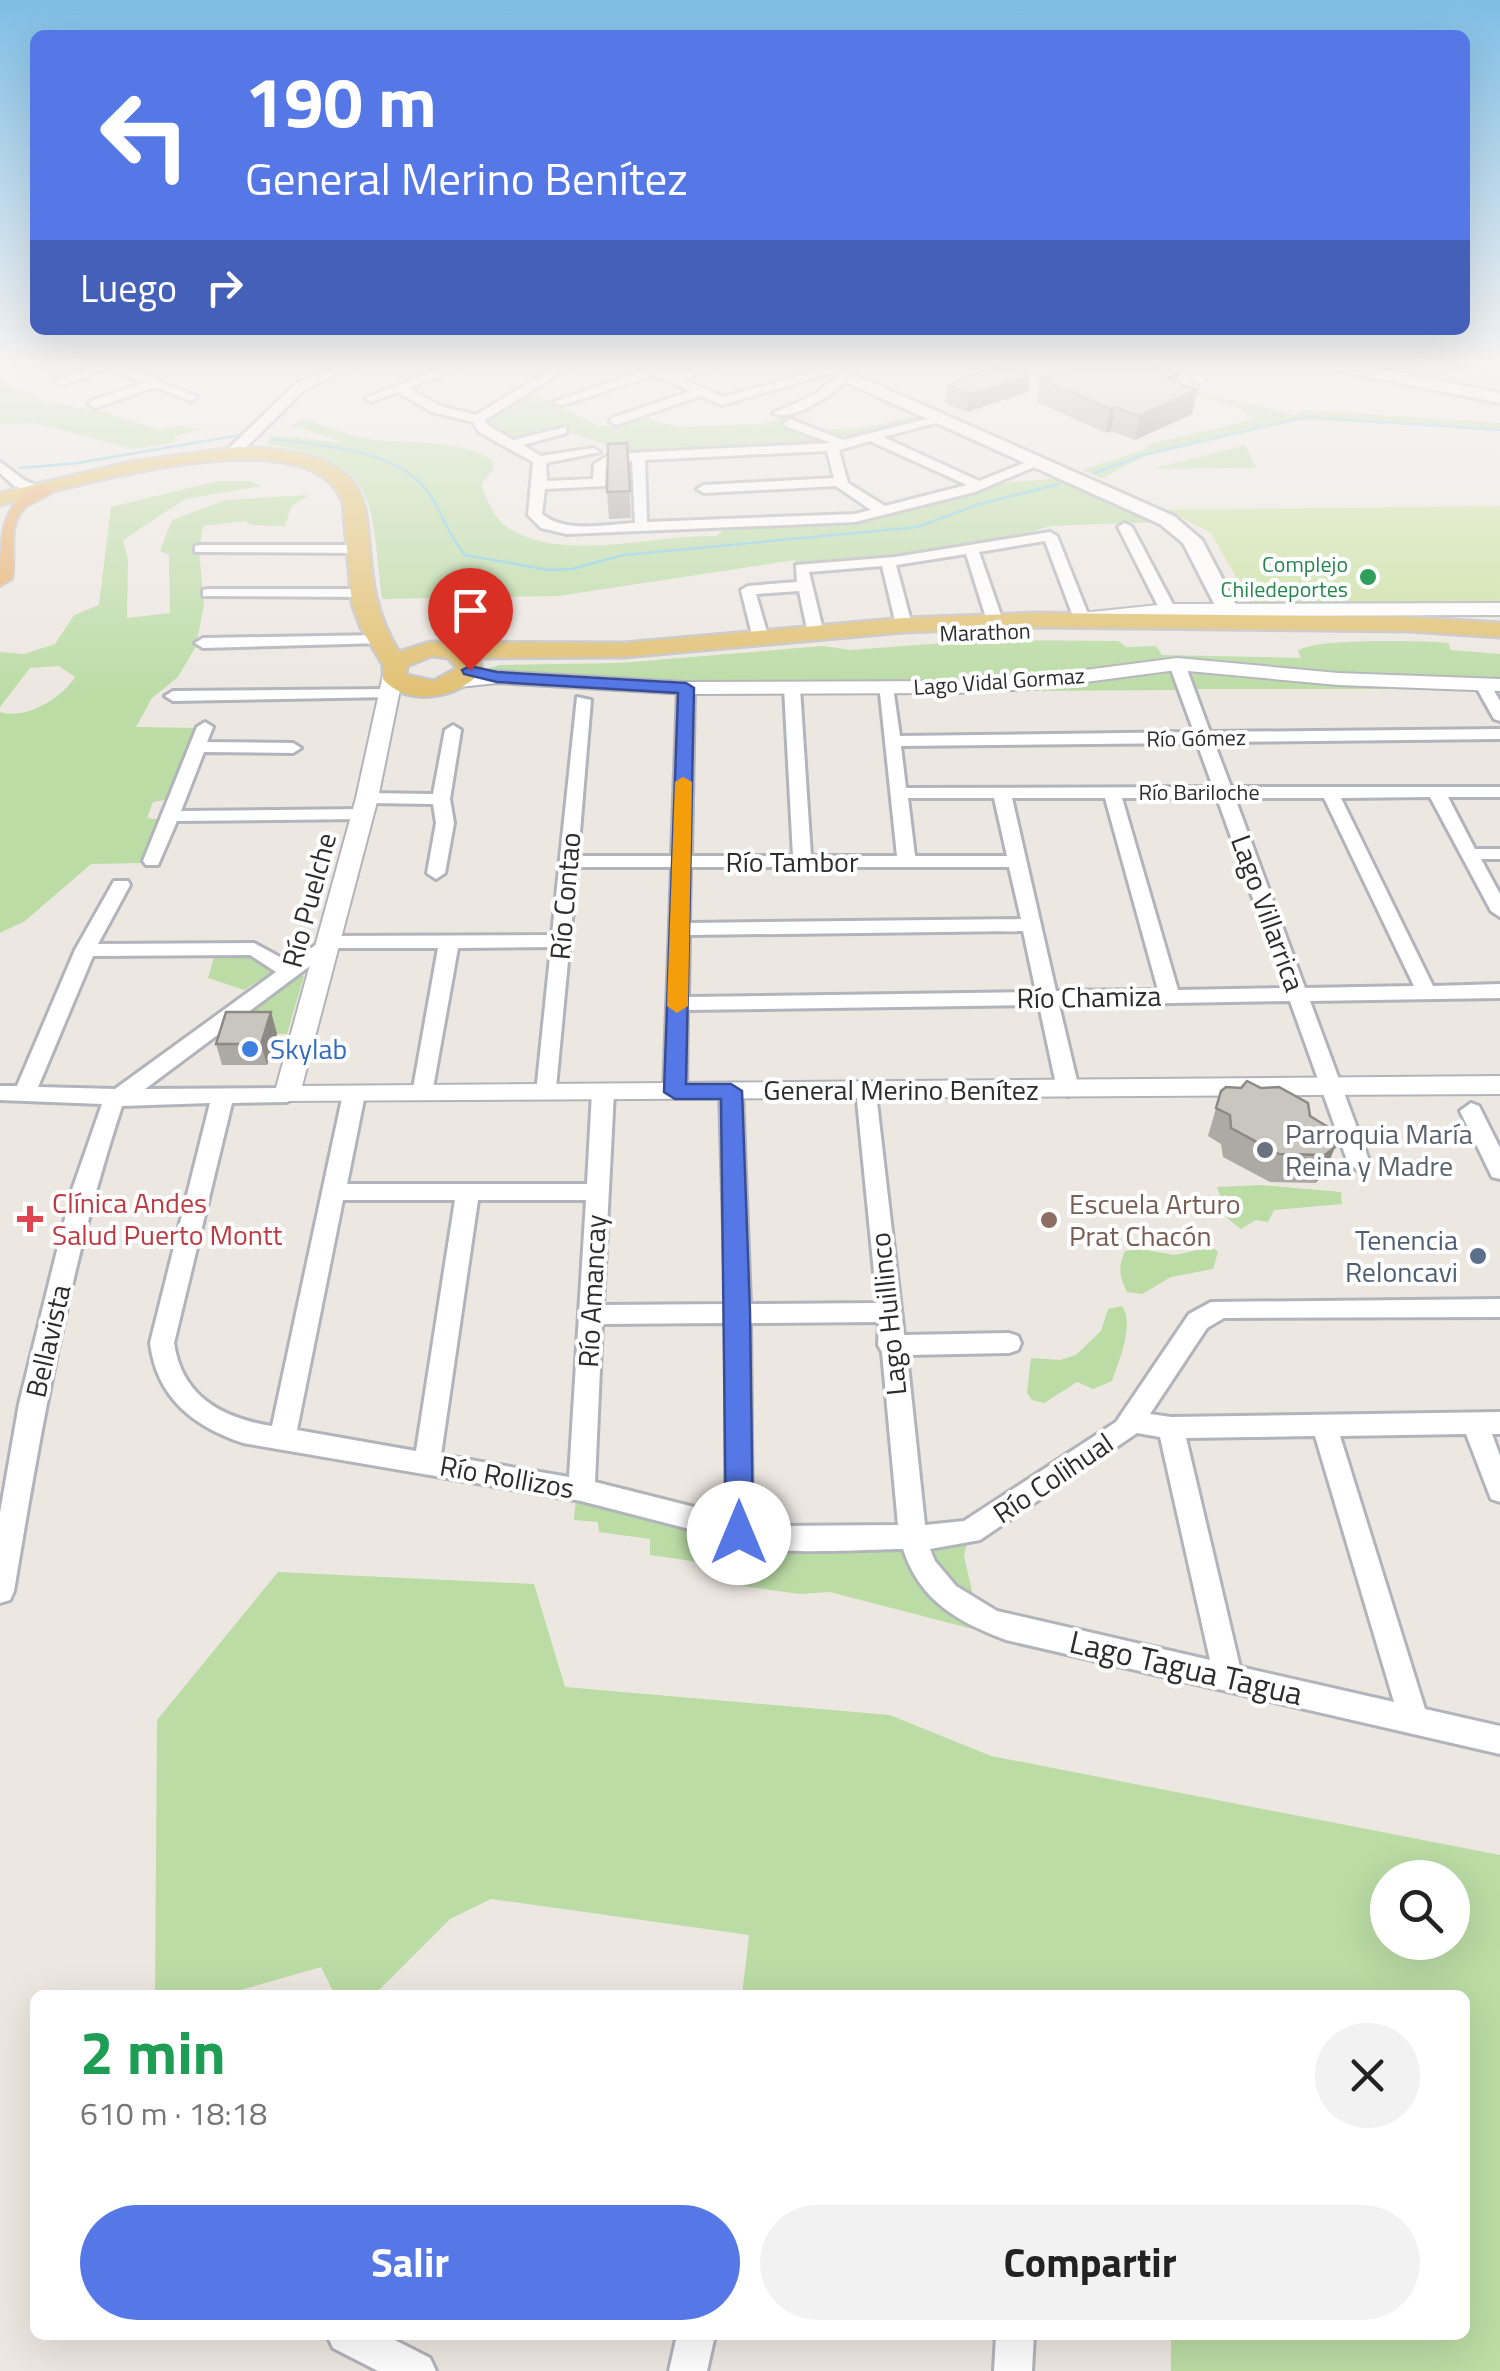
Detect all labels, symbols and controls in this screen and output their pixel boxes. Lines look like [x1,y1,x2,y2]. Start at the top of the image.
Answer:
text: 190 m [245,48,437,154]
icon: left [80,70,210,200]
text: General Merino Benítez [245,144,688,212]
text: Luego [80,259,177,317]
icon: right [197,260,252,315]
place label: Complejo Chiledeportes [1221,547,1348,606]
marker: Complejo Chiledeportes [1357,566,1379,588]
pin [428,568,513,671]
icon: arrive [443,583,498,638]
street label: Marathon [939,613,1031,651]
street label: Lago Vidal Gormaz [912,658,1086,704]
street label: Río Gómez [1146,720,1246,756]
street label: Río Bariloche [1138,775,1260,809]
street label: Río Puelche [270,828,347,972]
street label: Lago Villarrica [1220,828,1317,997]
street label: Río Contao [538,830,591,961]
street label: Río Tambor [725,840,859,883]
street label: Río Chamiza [1016,974,1162,1019]
place label: Skylab [270,1027,347,1070]
marker: Skylab [239,1038,261,1060]
street label: General Merino Benítez [763,1068,1039,1111]
place label: Parroquia María Reina y Madre [1285,1112,1473,1187]
marker: Parroquia María Reina y Madre [1254,1139,1276,1161]
place label: Clínica Andes Salud Puerto Montt [52,1181,283,1256]
place label: Escuela Arturo Prat Chacón [1069,1182,1241,1257]
marker: Clínica Andes Salud Puerto Montt [17,1206,43,1232]
marker: Escuela Arturo Prat Chacón [1038,1209,1060,1231]
street label: Río Amancay [566,1213,617,1369]
place label: Tenencia Reloncavi [1345,1218,1458,1293]
street label: Lago Huillinco [858,1230,917,1398]
marker: Tenencia Reloncavi [1467,1245,1489,1267]
street label: Bellavista [14,1280,81,1402]
street label: Río Colihual [984,1421,1122,1534]
street label: Río Rollizos [437,1444,578,1509]
position arrow [687,1481,791,1585]
street label: Lago Tagua Tagua [1065,1617,1307,1717]
map controls [1370,1860,1470,1960]
button: search [1370,1860,1470,1960]
text: 2 min [80,2006,226,2097]
button: close [1315,2023,1420,2128]
text: 610 m · 18:18 [80,2089,267,2137]
button: Salir [80,2205,740,2320]
button: Compartir [760,2205,1420,2320]

